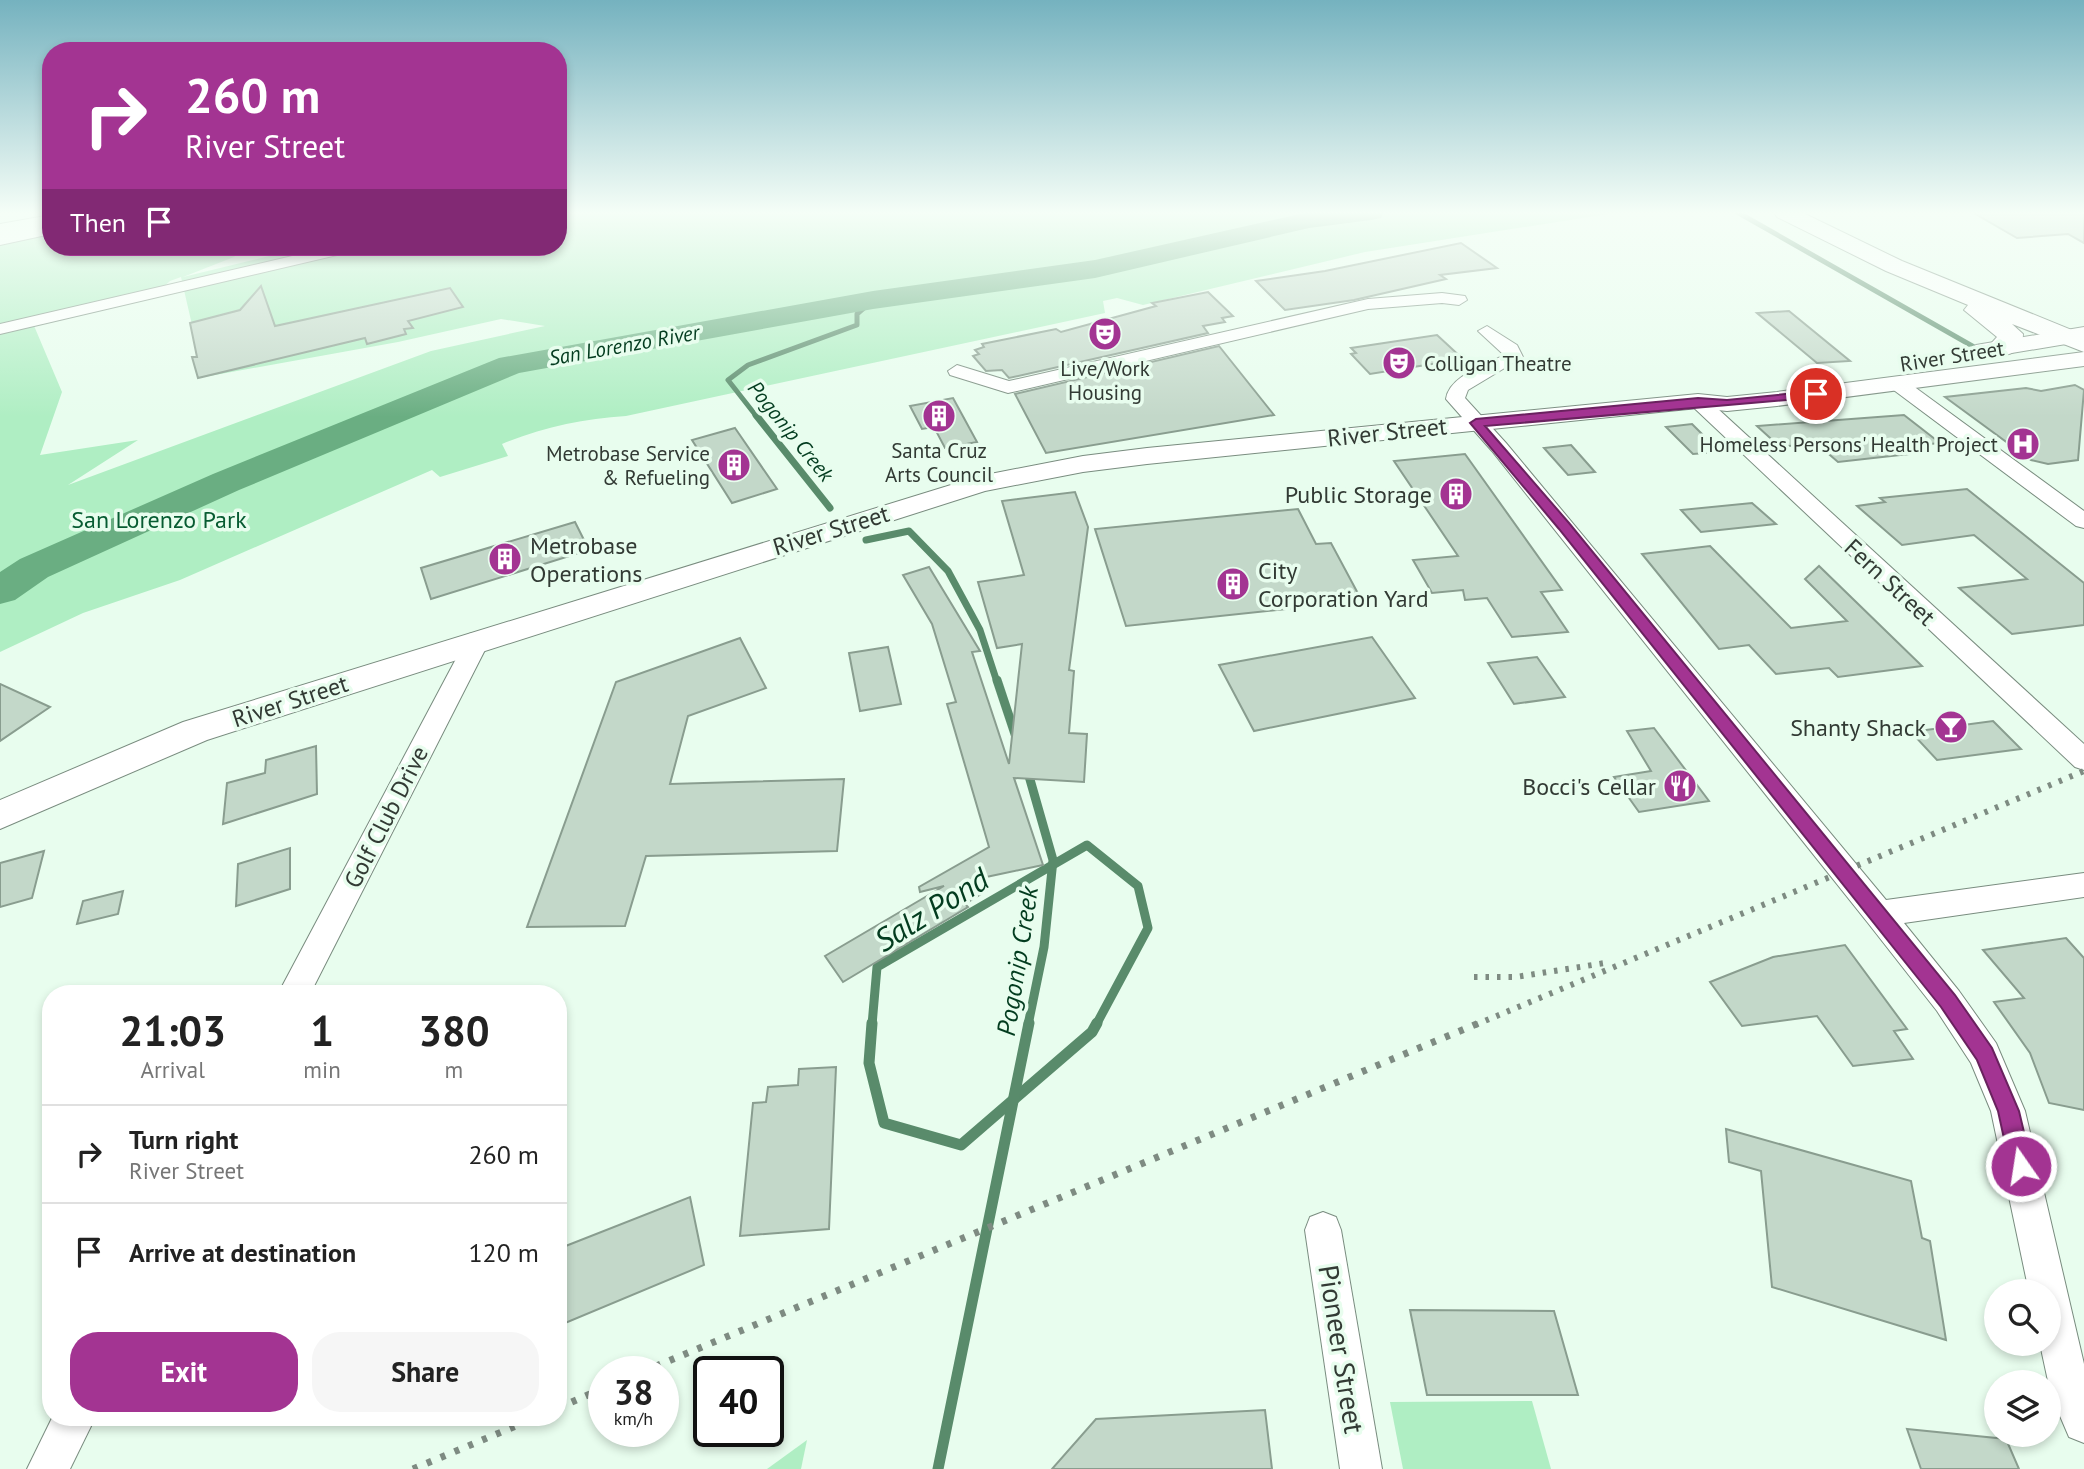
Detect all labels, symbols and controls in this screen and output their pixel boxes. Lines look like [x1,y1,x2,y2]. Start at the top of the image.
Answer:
text: 260 m [185,63,320,127]
icon: right [70,70,161,161]
text: River Street [185,125,345,167]
icon: arrive [140,203,178,241]
text: Then [70,206,126,239]
theatre icon: Live/Work Housing [1086,315,1124,353]
water label: San Lorenzo River [547,318,703,372]
street label: River Street [1898,334,2006,378]
theatre icon: Colligan Theatre [1380,344,1418,382]
place label: Colligan Theatre [1424,350,1572,377]
place label: Live/Work Housing [1060,355,1150,406]
pin [1786,364,1846,424]
water label: Pogonip Creek [742,375,841,488]
icon: arrive [1797,375,1835,413]
building icon: Santa Cruz Arts Council [920,397,958,435]
street label: River Street [1326,410,1448,454]
hospital icon: Homeless Persons' Health Project [2004,425,2042,463]
place label: Homeless Persons' Health Project [1700,431,1998,458]
place label: Santa Cruz Arts Council [885,437,993,488]
place label: Metrobase Service & Refueling [546,440,710,491]
building icon: Metrobase Service & Refueling [715,446,753,484]
building icon: Public Storage [1437,475,1475,513]
place label: Public Storage [1285,479,1432,510]
street label: River Street [769,498,893,562]
park label: San Lorenzo Park [71,504,247,535]
place label: Metrobase Operations [530,530,642,589]
street label: Fern Street [1838,532,1942,632]
building icon: Metrobase Operations [486,540,524,578]
place label: City Corporation Yard [1258,555,1429,614]
building icon: City Corporation Yard [1214,565,1252,603]
street label: River Street [228,668,352,734]
bar icon: Shanty Shack [1932,708,1970,746]
place label: Shanty Shack [1790,712,1926,743]
street label: Golf Club Drive [337,741,435,893]
restaurant icon: Bocci's Cellar [1661,767,1699,805]
place label: Bocci's Cellar [1522,771,1656,802]
water label: Salz Pond [866,857,997,961]
water label: Pogonip Creek [989,883,1045,1038]
text: 21:03 [119,1003,226,1058]
text: 1 [310,1003,334,1058]
text: 380 [418,1003,490,1058]
text: Arrival [140,1055,205,1084]
text: min [303,1055,341,1084]
text: m [445,1055,463,1084]
text: Turn right [129,1123,238,1156]
position arrow [1984,1129,2058,1203]
icon: right [70,1135,108,1173]
text: 260 m [468,1138,539,1171]
text: River Street [129,1156,244,1185]
icon: arrive [70,1233,108,1271]
text: Arrive at destination [129,1236,356,1269]
text: 120 m [468,1236,539,1269]
street label: Pioneer Street [1310,1262,1374,1436]
map controls [1984,1279,2061,1447]
button: search [1984,1279,2061,1356]
button: Exit [70,1332,298,1412]
button: Share [312,1332,539,1412]
speed limit sign: 40 [693,1356,784,1447]
text: 38 [614,1369,653,1415]
button: layers [1984,1370,2061,1447]
text: km/h [614,1407,653,1430]

